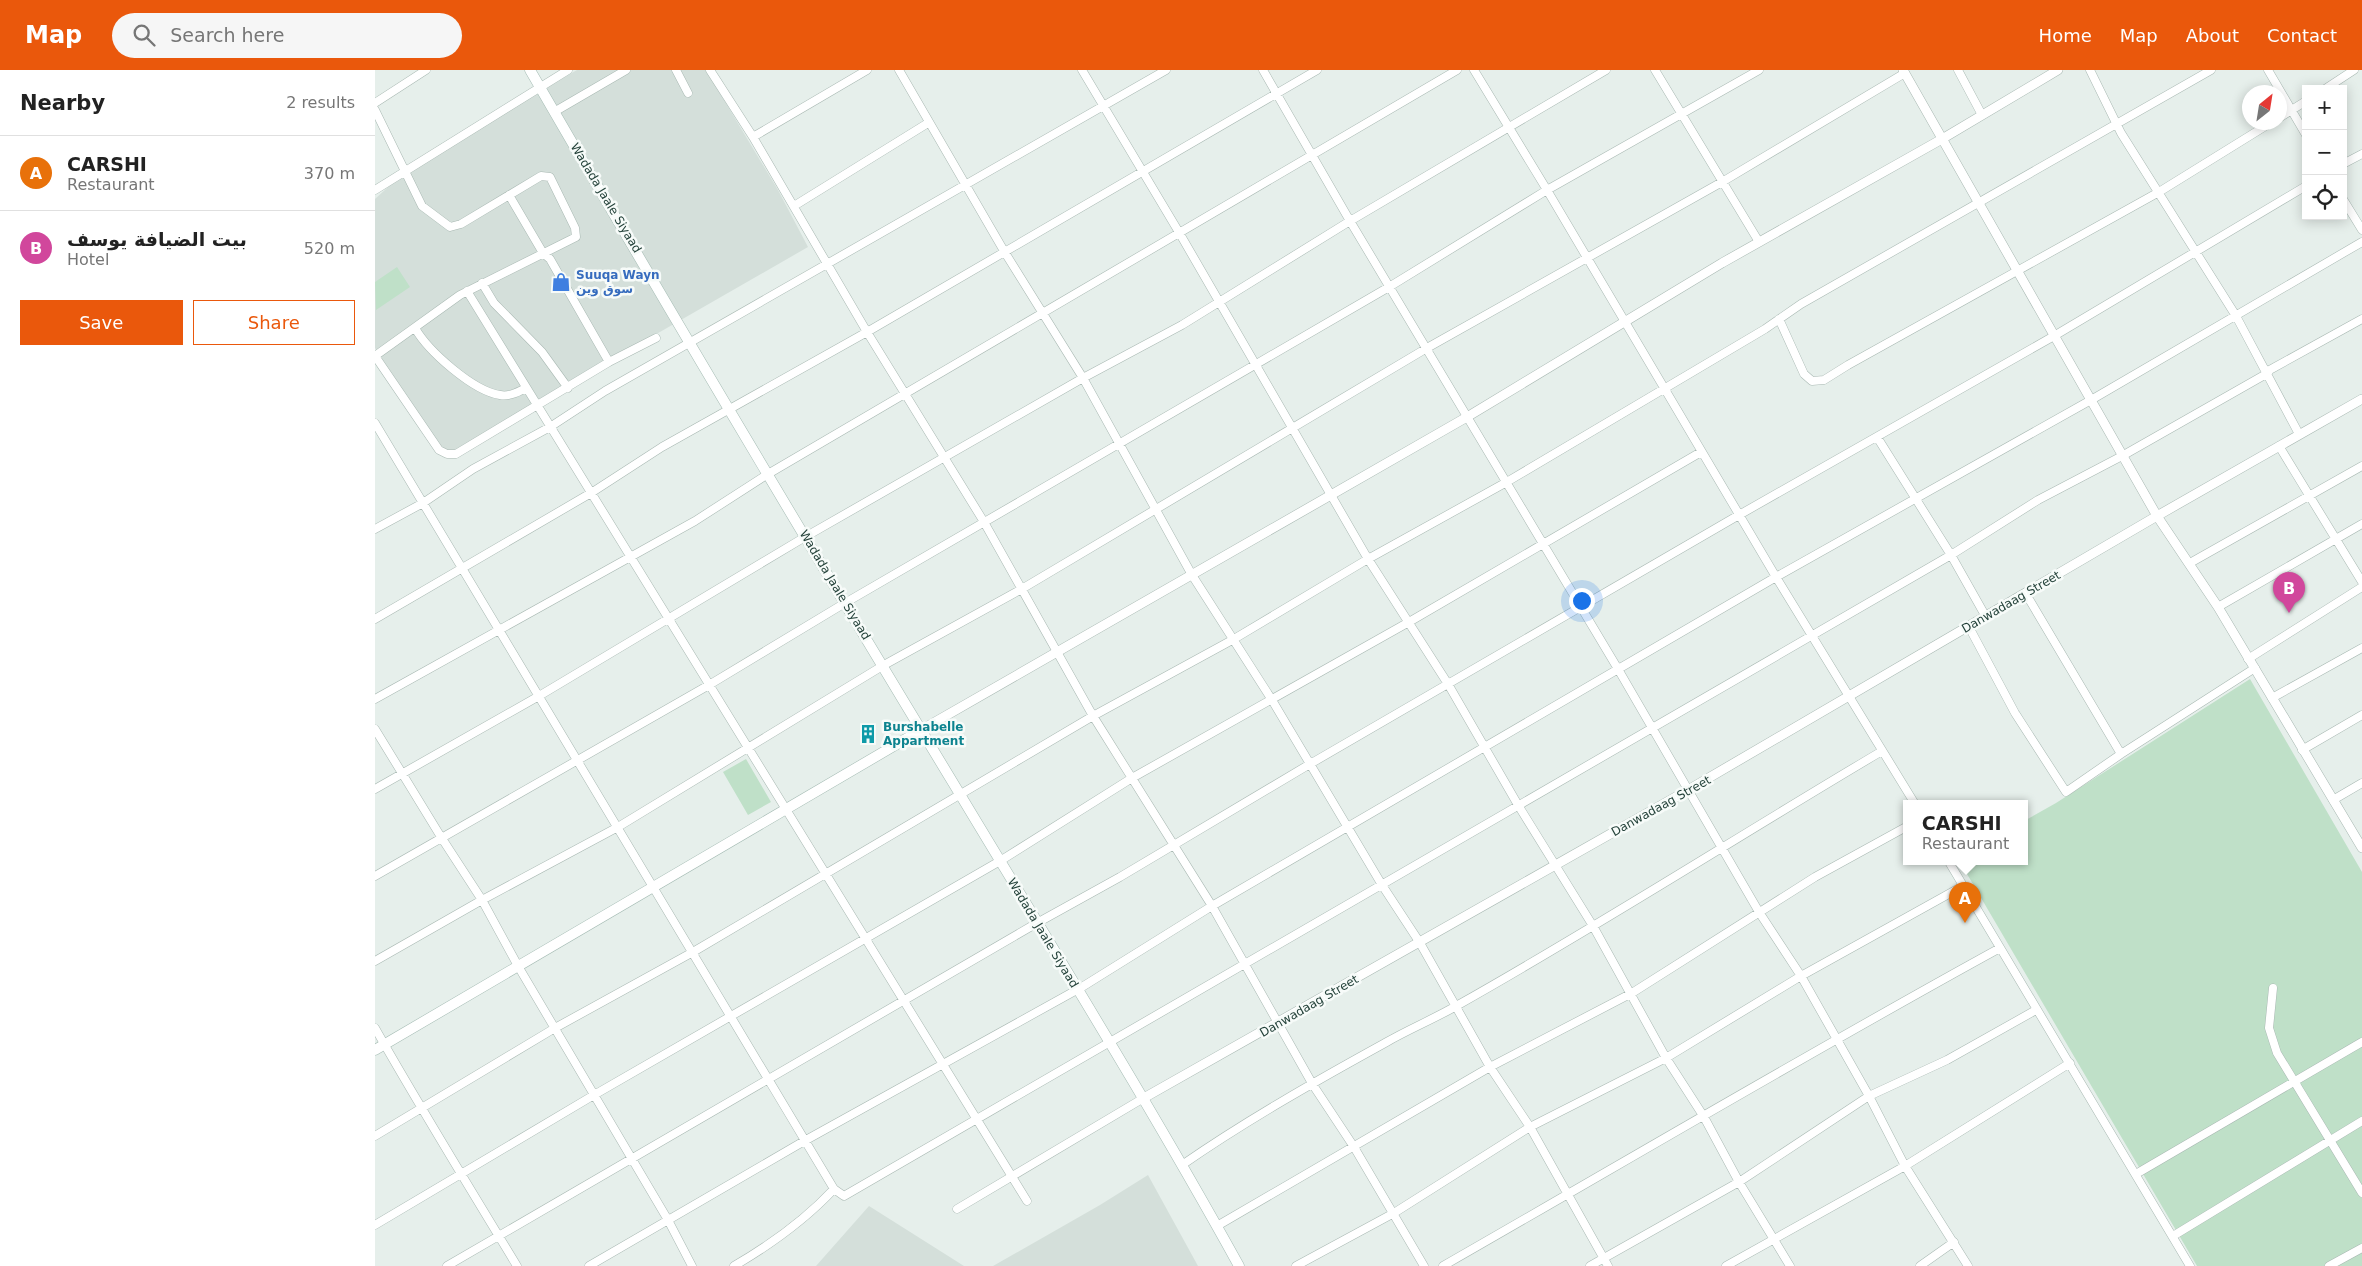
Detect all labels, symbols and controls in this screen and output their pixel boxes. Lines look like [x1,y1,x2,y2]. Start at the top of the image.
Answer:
search box [112,13,462,58]
text: Map [25,21,82,49]
icon: search [130,21,158,49]
text: Search here [170,24,284,46]
text: Home [2039,25,2092,46]
text: Map [2120,25,2158,46]
text: About [2186,25,2239,46]
text: Contact [2267,25,2337,46]
north arrow [2242,85,2287,130]
map controls [2302,85,2347,220]
button: + [2302,85,2347,130]
text: Nearby [20,91,105,115]
text: 2 results [286,93,355,112]
button: − [2302,130,2347,175]
street label: Wadada Jaale Siyaad [568,141,644,255]
text: CARSHI [67,153,147,175]
text: A [30,164,42,183]
text: 370 m [304,164,355,183]
text: Restaurant [67,175,155,194]
button: locate [2302,175,2347,220]
text: بيت الضيافة يوسف [67,228,247,250]
text: B [30,239,42,258]
text: 520 m [304,239,355,258]
text: Hotel [67,250,109,269]
place label: Suuqa Wayn سوق وين [576,268,660,297]
shop icon: Suuqa Wayn سوق وين [550,271,572,293]
button: Save [20,300,183,345]
button: Share [193,300,355,345]
street label: Wadada Jaale Siyaad [797,528,873,642]
street label: Danwadaag Street [1959,568,2063,636]
pin: B [2273,572,2305,613]
your location [1569,588,1595,614]
place label: Burshabelle Appartment [883,720,964,748]
building icon: Burshabelle Appartment [857,723,879,745]
street label: Danwadaag Street [1609,773,1713,839]
popup [1903,800,2028,865]
text: CARSHI [1922,812,2002,834]
text: Restaurant [1922,834,2009,853]
street label: Wadada Jaale Siyaad [1005,876,1081,990]
pin: A [1949,882,1981,923]
street label: Danwadaag Street [1257,972,1361,1040]

